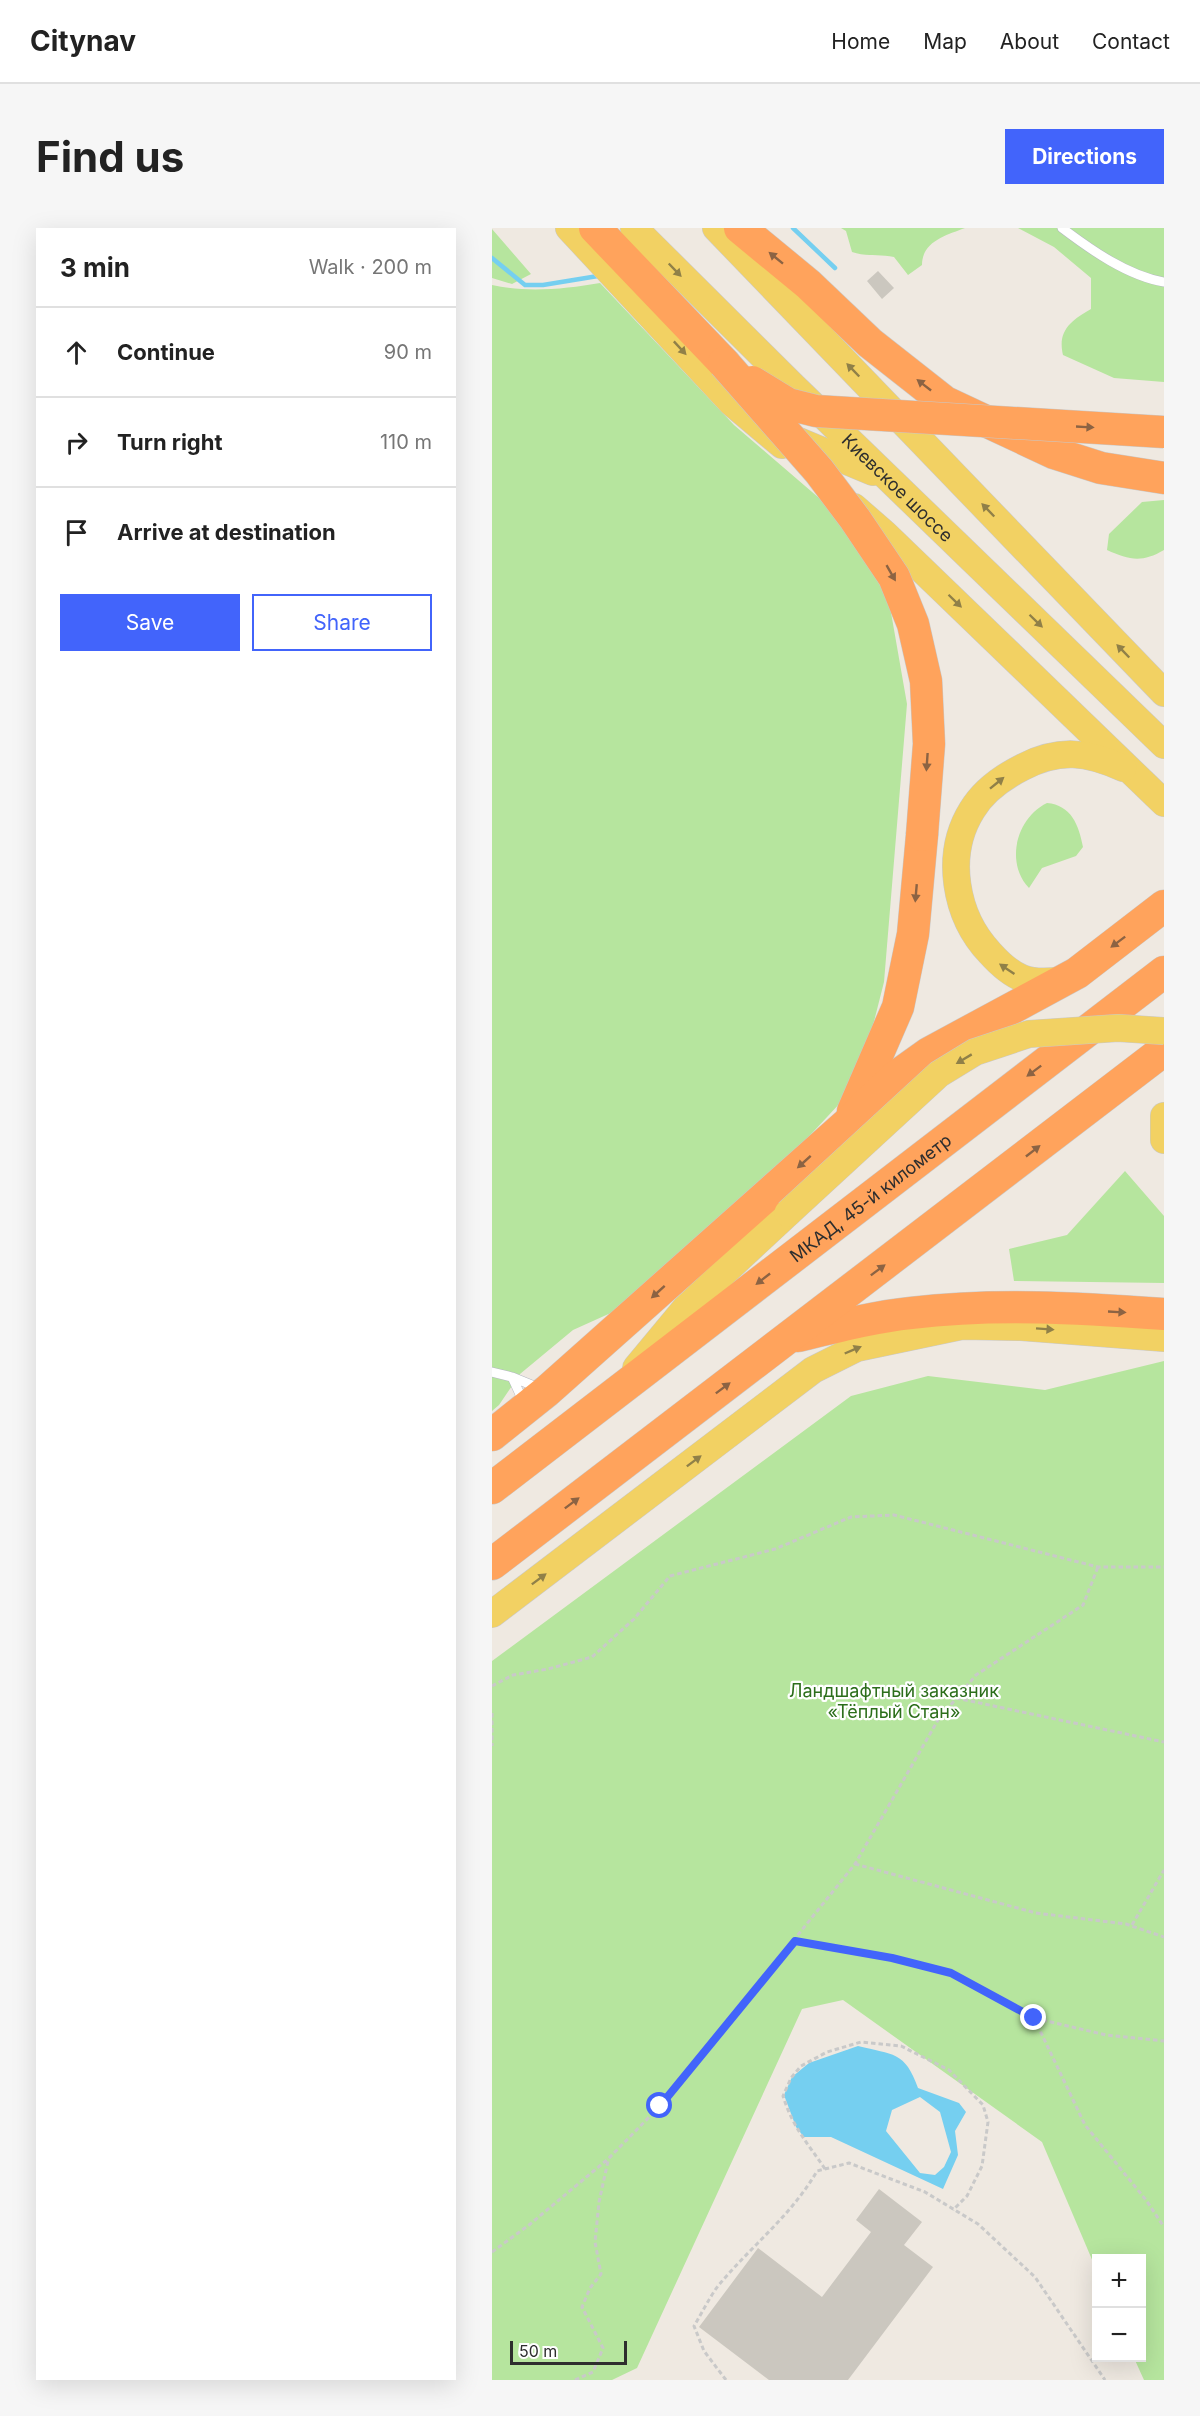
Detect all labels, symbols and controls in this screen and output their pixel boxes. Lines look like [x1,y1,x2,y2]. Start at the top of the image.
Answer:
text: Citynav [30,24,136,58]
text: Home [831,29,890,54]
text: Map [923,29,967,54]
text: About [1000,29,1059,54]
text: Contact [1092,29,1170,54]
button: Directions [1005,129,1164,184]
text: Find us [36,131,184,182]
text: 3 min [60,252,130,283]
one-way arrow [769,252,784,265]
text: Walk · 200 m [309,255,432,279]
one-way arrow [667,262,681,276]
icon: ahead [60,336,93,369]
text: Continue [117,339,215,365]
text: 90 m [384,340,432,364]
one-way arrow [673,340,687,355]
one-way arrow [846,363,860,377]
one-way arrow [916,379,932,392]
one-way arrow [1075,422,1094,431]
icon: right [60,426,93,459]
text: Turn right [117,429,223,455]
street label: Киевское шоссе [838,429,958,546]
text: 110 m [380,430,432,454]
one-way arrow [981,503,995,518]
icon: arrive [60,516,93,549]
text: Arrive at destination [117,519,336,545]
one-way arrow [885,565,896,581]
button: Save [60,594,240,651]
button: Share [252,594,432,651]
one-way arrow [948,594,963,608]
one-way arrow [1029,614,1043,628]
one-way arrow [1117,644,1131,658]
one-way arrow [923,752,932,771]
one-way arrow [990,777,1005,789]
one-way arrow [911,884,921,903]
one-way arrow [1110,935,1125,947]
one-way arrow [999,963,1015,974]
one-way arrow [956,1053,972,1064]
one-way arrow [1026,1064,1041,1076]
street label: МКАД, 45-й километр [785,1129,955,1266]
one-way arrow [1024,1145,1040,1157]
one-way arrow [797,1155,812,1168]
one-way arrow [870,1263,886,1276]
one-way arrow [755,1273,770,1285]
one-way arrow [651,1285,666,1298]
one-way arrow [1107,1307,1126,1316]
one-way arrow [1036,1324,1055,1334]
one-way arrow [845,1345,863,1355]
one-way arrow [715,1382,731,1394]
one-way arrow [686,1455,701,1467]
one-way arrow [564,1497,580,1509]
one-way arrow [530,1573,546,1585]
park label: Ландшафтный заказник «Тёплый Стан» [789,1680,999,1722]
route end [1020,2004,1046,2030]
route start [646,2092,672,2118]
map controls [1092,2254,1146,2362]
button: + [1092,2254,1146,2308]
button: − [1092,2308,1146,2362]
scale bar [510,2338,627,2366]
text: 50 m [519,2341,557,2361]

